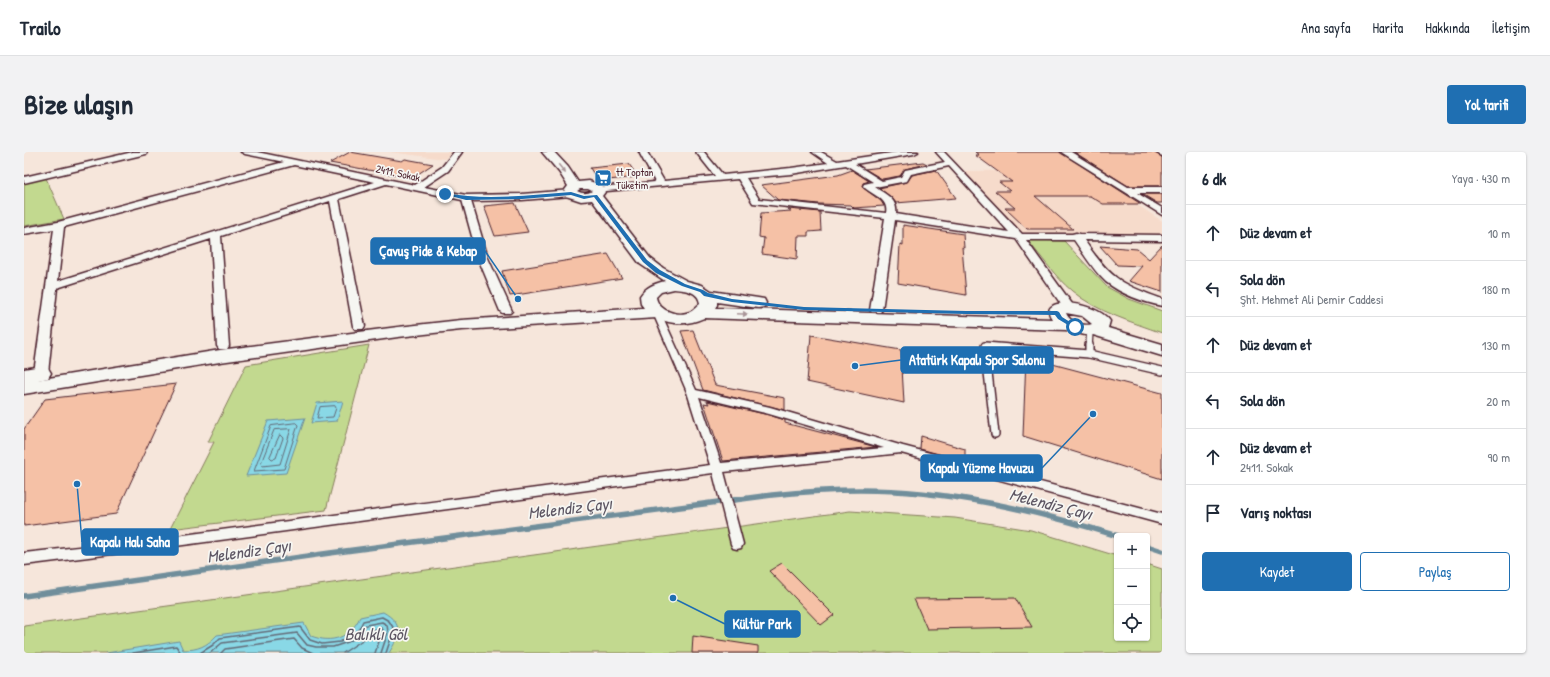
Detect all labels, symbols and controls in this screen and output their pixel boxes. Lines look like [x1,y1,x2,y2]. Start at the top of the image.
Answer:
text: Trailo [20,15,61,41]
text: Ana sayfa [1301,18,1350,37]
text: Harita [1372,18,1403,37]
text: Hakkında [1425,18,1469,37]
text: İletişim [1491,18,1530,37]
text: Bize ulaşın [24,85,133,123]
button: Yol tarifi [1447,85,1526,124]
street label: 2411. Sokak [374,161,422,185]
one-way arrow [558,163,567,174]
place label: tt Toptan Tüketim [616,165,653,192]
text: 6 dk [1202,167,1226,190]
supermarket icon: tt Toptan Tüketim [593,168,613,188]
text: Yaya · 430 m [1452,169,1510,187]
route end [436,185,454,203]
icon: ahead [1202,222,1224,244]
text: Düz devam et [1240,222,1311,243]
text: 10 m [1488,224,1510,242]
callout: Çavuş Pide & Kebap [371,238,485,264]
text: Çavuş Pide & Kebap [379,241,478,262]
text: Sola dön [1240,269,1285,290]
icon: left [1202,278,1224,300]
text: 180 m [1482,280,1510,298]
text: Şht. Mehmet Ali Demir Caddesi [1240,290,1384,308]
one-way arrow [736,311,748,318]
route start [1066,318,1084,336]
icon: ahead [1202,334,1224,356]
text: Düz devam et [1240,334,1311,355]
text: 130 m [1482,336,1510,354]
callout: Atatürk Kapalı Spor Salonu [901,347,1053,373]
text: Atatürk Kapalı Spor Salonu [909,350,1046,371]
icon: left [1202,390,1224,412]
text: Sola dön [1240,390,1285,411]
text: 20 m [1486,392,1510,410]
text: Düz devam et [1240,437,1311,458]
icon: ahead [1202,446,1224,468]
text: 90 m [1488,448,1510,466]
callout: Kapalı Yüzme Havuzu [921,455,1042,481]
text: Kapalı Yüzme Havuzu [928,458,1034,479]
text: 2411. Sokak [1240,458,1293,476]
water label: Melendiz Çayı [1007,482,1096,526]
water label: Melendiz Çayı [527,491,615,525]
icon: arrive [1202,502,1224,524]
text: Varış noktası [1240,502,1312,523]
callout: Kapalı Halı Saha [82,529,178,555]
text: Kapalı Halı Saha [90,532,170,553]
water label: Melendiz Çayı [206,533,294,569]
map controls [1114,533,1150,641]
button: + [1114,533,1150,569]
button: Kaydet [1202,552,1352,591]
button: Paylaş [1360,552,1510,591]
button: − [1114,569,1150,605]
button: locate [1114,605,1150,641]
callout: Kültür Park [725,611,800,637]
text: Kültür Park [732,614,792,633]
water label: Balıklı Göl [345,622,409,645]

